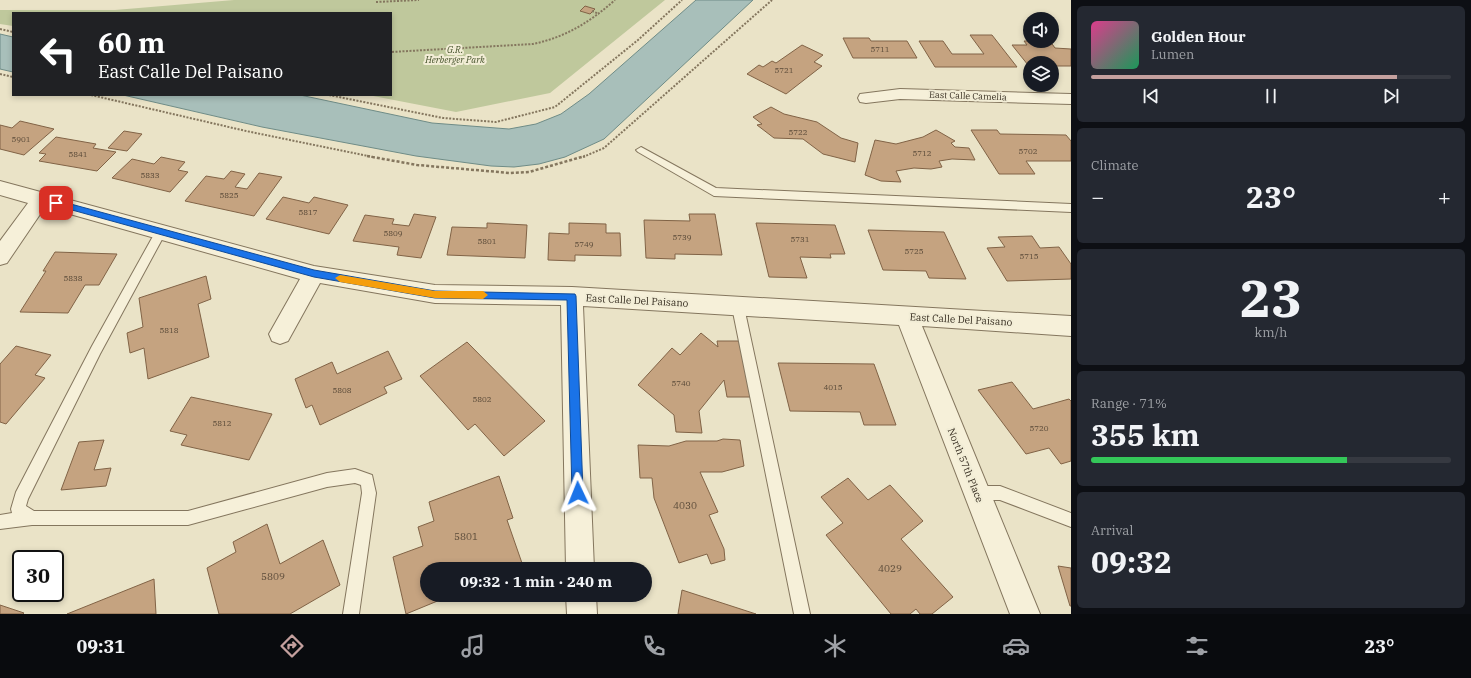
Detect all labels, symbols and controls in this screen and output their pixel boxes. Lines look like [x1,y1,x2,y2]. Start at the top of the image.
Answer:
map controls [1023,12,1059,92]
button: sound [1023,12,1059,48]
text: 60 m [98,24,165,61]
text: Golden Hour [1151,27,1246,46]
icon: left [32,28,84,80]
park label: G.R. Herberger Park [424,44,485,65]
house number: 5711 [870,44,890,54]
text: Lumen [1151,46,1194,63]
button: layers [1023,56,1059,92]
text: East Calle Del Paisano [98,60,283,83]
house number: 5721 [774,65,794,75]
icon: previous [1140,85,1162,107]
icon: pause [1260,85,1282,107]
icon: next [1380,85,1402,107]
street label: East Calle Camelia [929,89,1007,102]
house number: 5722 [788,127,808,137]
house number: 5901 [11,134,31,144]
house number: 5702 [1018,146,1038,156]
house number: 5712 [912,148,932,158]
house number: 5841 [68,149,88,159]
text: Climate [1091,157,1138,174]
house number: 5833 [140,170,160,180]
text: 23° [1246,177,1296,216]
text: − [1091,182,1104,211]
text: + [1438,182,1451,211]
pin [39,186,73,220]
house number: 5825 [219,190,239,200]
icon: arrive [45,192,67,214]
house number: 5817 [298,207,318,217]
house number: 5809 [383,228,403,238]
house number: 5739 [672,232,692,242]
house number: 5731 [790,234,810,244]
house number: 5801 [477,236,497,246]
house number: 5749 [574,239,594,249]
house number: 5725 [904,246,924,256]
house number: 5715 [1019,251,1039,261]
text: 23 [1240,264,1302,331]
house number: 5838 [63,273,83,283]
street label: East Calle Del Paisano [585,291,689,310]
street label: East Calle Del Paisano [909,310,1013,329]
text: km/h [1255,324,1287,341]
house number: 5818 [159,325,179,335]
house number: 5740 [671,378,691,388]
house number: 4015 [823,382,843,392]
house number: 5808 [332,385,352,395]
house number: 5802 [472,394,492,404]
text: Range · 71% [1091,395,1167,412]
text: 355 km [1091,415,1200,454]
house number: 5812 [212,418,232,428]
house number: 5720 [1029,423,1049,433]
street label: North 57th Place [945,426,986,504]
position arrow [557,472,599,514]
house number: 4030 [673,499,697,512]
text: Arrival [1091,522,1133,539]
house number: 5801 [454,530,478,543]
text: 09:32 [1091,542,1172,581]
speed limit sign: 30 [12,550,64,602]
house number: 4029 [878,562,902,575]
house number: 5809 [261,570,285,583]
text: 09:32 · 1 min · 240 m [460,572,612,591]
icon: directions [278,632,306,660]
icon: music [459,632,487,660]
icon: phone [640,632,668,660]
icon: climate [821,632,849,660]
icon: car [1002,632,1030,660]
icon: filters [1183,632,1211,660]
text: 09:31 [77,635,125,658]
text: 23° [1364,635,1394,658]

